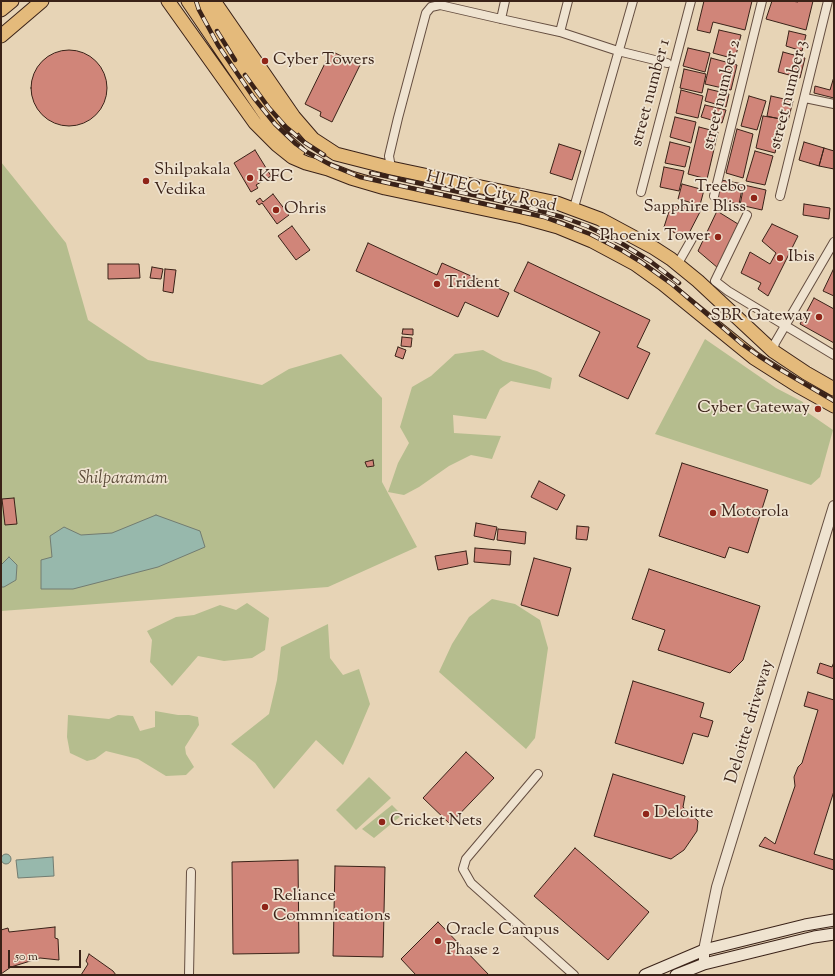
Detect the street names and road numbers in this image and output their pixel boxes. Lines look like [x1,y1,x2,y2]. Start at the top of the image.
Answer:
street label: street number 1 [628,37,676,149]
street label: street number 2 [699,38,747,152]
street label: street number 3 [767,38,813,152]
street label: HITEC City Road [424,168,558,218]
street label: Deloitte driveway [722,658,780,786]

